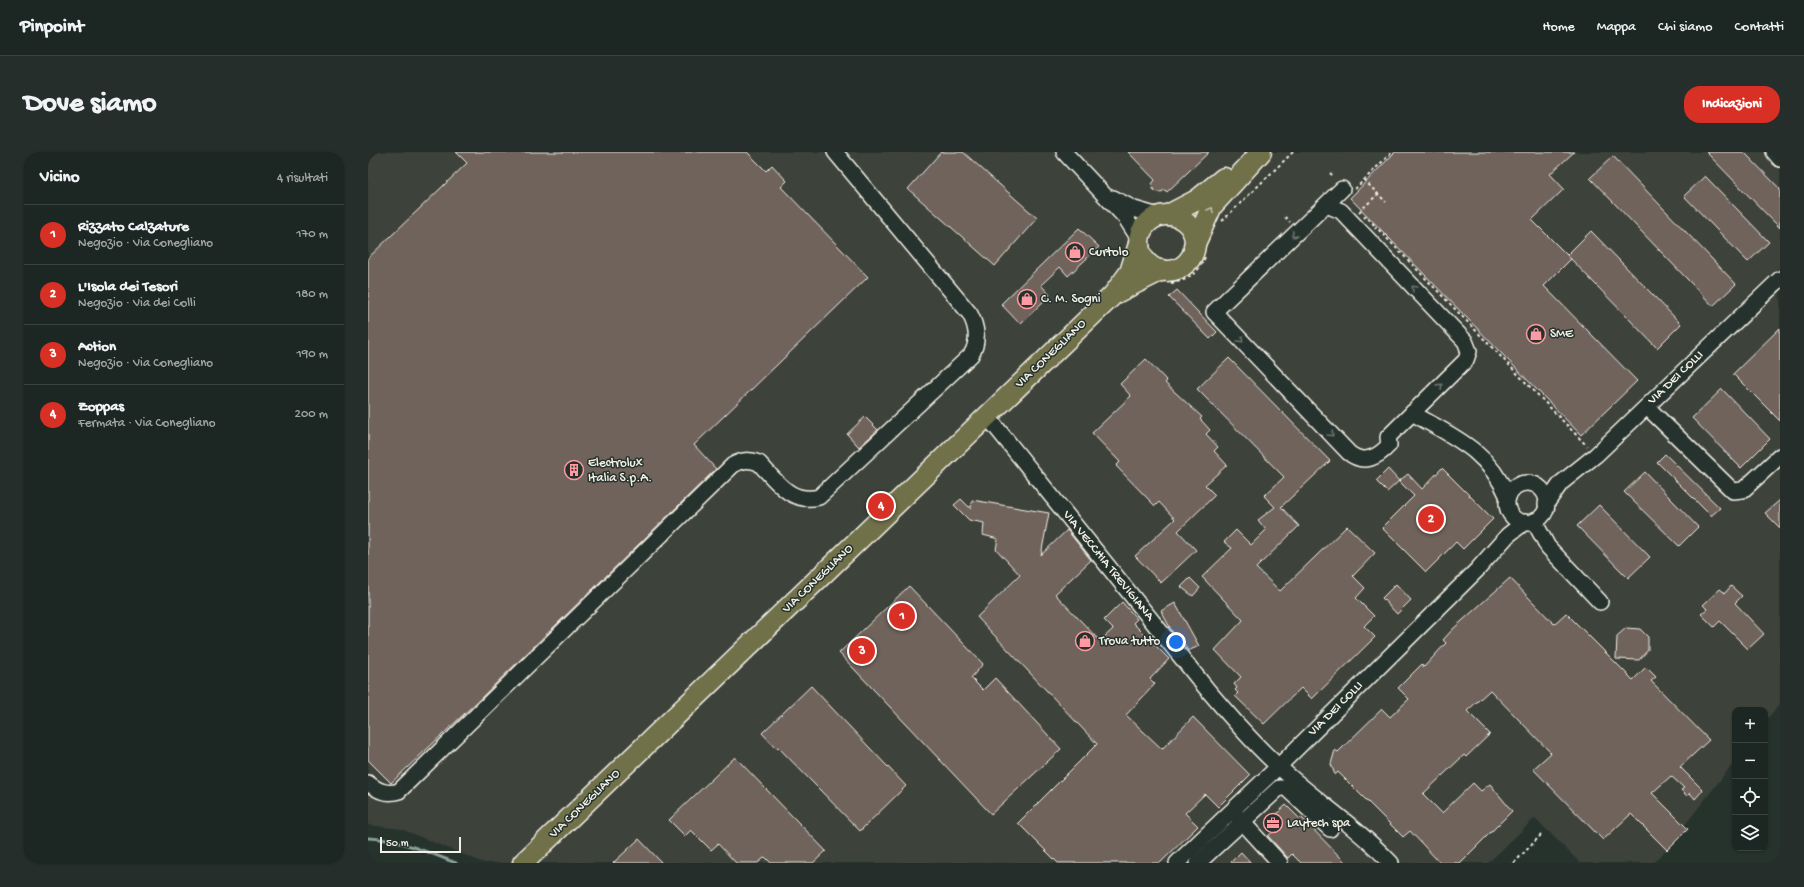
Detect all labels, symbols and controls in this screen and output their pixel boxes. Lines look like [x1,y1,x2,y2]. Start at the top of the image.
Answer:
text: Pinpoint [20,16,84,39]
text: Home [1542,19,1575,36]
text: Mappa [1597,19,1636,36]
text: Chi siamo [1658,19,1713,36]
text: Contatti [1735,19,1784,36]
button: Indicazioni [1684,86,1780,123]
text: Dove siamo [24,88,157,121]
text: Vicino [40,168,80,188]
text: 4 risultati [277,171,328,186]
one-way arrow [1206,207,1213,215]
text: Rizzato Calzature [78,218,189,236]
text: 1 [50,227,56,242]
text: 170 m [296,227,328,242]
one-way arrow [1291,230,1299,238]
text: Negozio · Via Conegliano [78,236,213,251]
shop icon: Curtolo [1064,241,1086,263]
place label: Curtolo [1089,245,1129,260]
text: L'Isola dei Tesori [78,278,178,296]
one-way arrow [1412,286,1419,293]
text: 2 [50,287,56,302]
text: 180 m [296,287,328,302]
shop icon: C. M. Sogni [1016,288,1038,310]
place label: C. M. Sogni [1041,292,1101,307]
text: Negozio · Via dei Colli [78,296,196,311]
street label: VIA CONEGLIANO [1012,316,1090,392]
shop icon: SME [1525,323,1547,345]
place label: SME [1550,327,1574,342]
one-way arrow [1236,335,1244,343]
text: Action [78,338,116,356]
text: 3 [50,347,56,362]
text: 190 m [297,347,328,362]
street label: VIA DEI COLLI [1644,348,1707,409]
text: Negozio · Via Conegliano [78,356,213,371]
one-way arrow [1435,383,1443,391]
text: Zoppas [78,398,124,416]
text: 4 [50,407,56,422]
text: 200 m [295,407,328,422]
text: Fermata · Via Conegliano [78,416,215,431]
one-way arrow [1326,429,1333,437]
place label: Electrolux Italia S.p.A. [588,456,652,486]
building icon: Electrolux Italia S.p.A. [563,459,585,481]
pin: 4 [868,491,894,521]
pin: 2 [1418,504,1444,534]
street label: VIA VECCHIA TREVIGIANA [1058,507,1158,625]
street label: VIA CONEGLIANO [779,541,857,617]
pin: 1 [889,601,915,631]
shop icon: Trova tutto [1074,630,1096,652]
your location [1166,632,1186,652]
place label: Trova tutto [1098,634,1160,649]
pin: 3 [849,636,875,666]
street label: VIA DEI COLLI [1305,678,1367,740]
map controls [1732,707,1768,851]
button: + [1732,707,1768,743]
button: − [1732,743,1768,779]
street label: VIA CONEGLIANO [546,766,624,842]
button: locate [1732,779,1768,815]
office icon: Laytech spa [1262,812,1284,834]
button: layers [1732,815,1768,851]
place label: Laytech spa [1287,816,1351,831]
scale bar [380,835,461,854]
text: 50 m [386,838,408,850]

